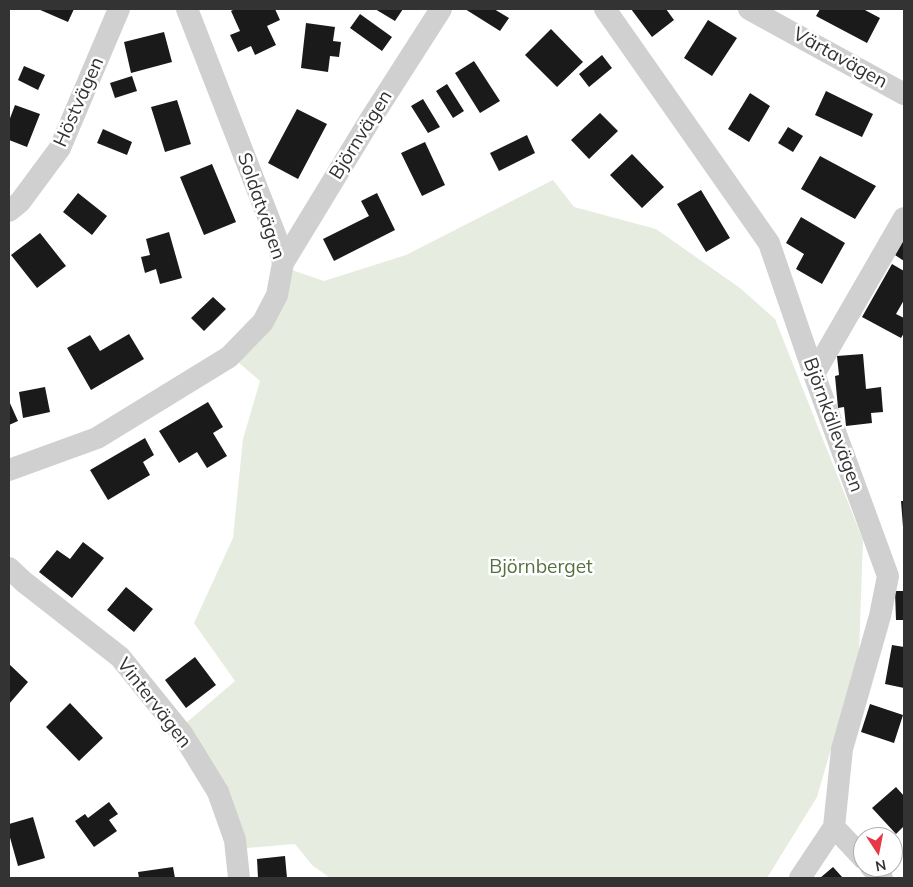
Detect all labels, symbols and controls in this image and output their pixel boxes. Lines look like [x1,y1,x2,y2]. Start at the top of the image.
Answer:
street label: Värtavägen [789,23,891,93]
street label: Höstvägen [49,54,109,150]
street label: Björnvägen [325,86,397,184]
street label: Soldatvägen [232,150,290,262]
street label: Björnkällevägen [798,355,868,495]
park label: Björnberget [489,556,593,578]
street label: Vintervägen [112,654,196,752]
north arrow [853,827,903,877]
text: N [874,856,888,876]

